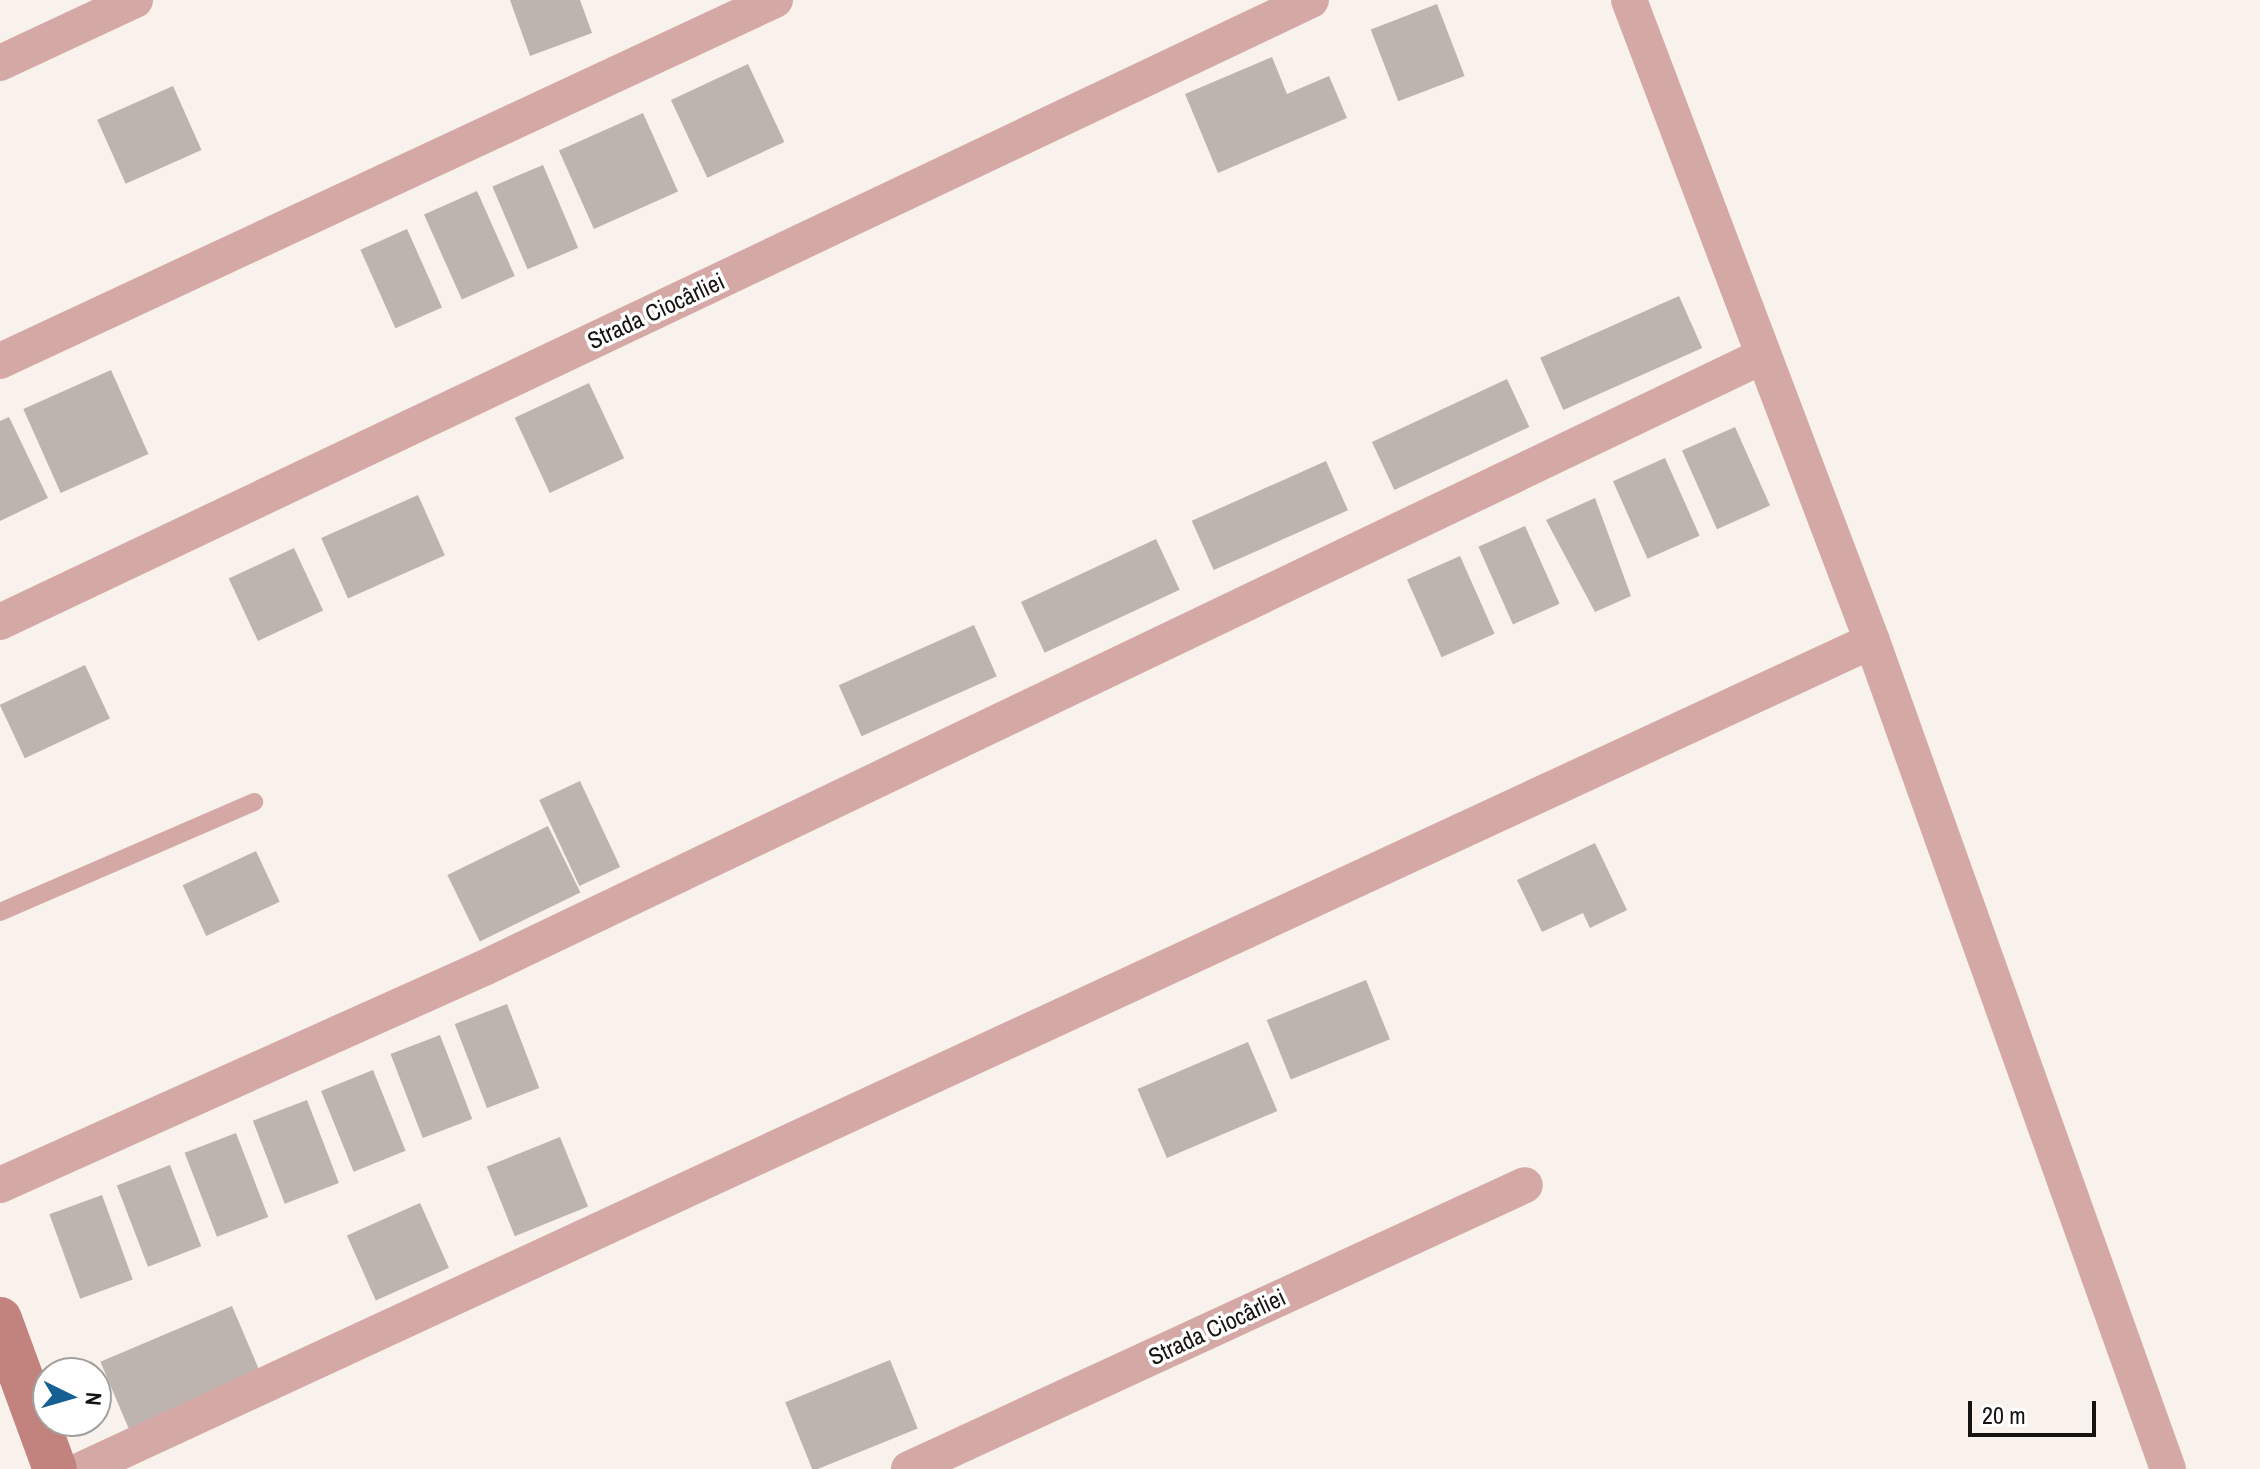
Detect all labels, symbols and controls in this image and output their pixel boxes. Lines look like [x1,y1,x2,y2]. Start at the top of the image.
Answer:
street label: Strada Ciocârliei [583,267,729,355]
street label: Strada Ciocârliei [1144,1283,1290,1371]
north arrow [32,1357,112,1437]
scale bar [1972,1385,2100,1435]
text: N [78,1391,109,1407]
text: 20 m [1982,1399,2026,1431]

